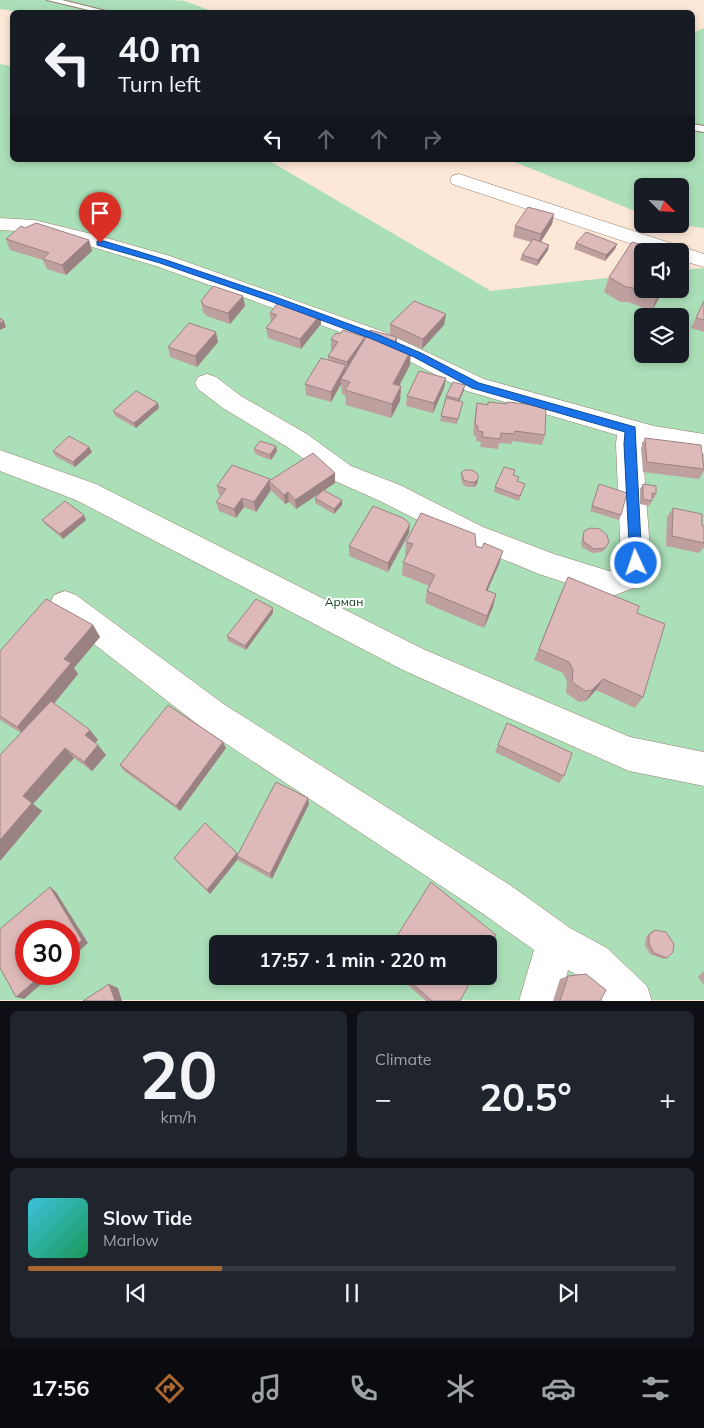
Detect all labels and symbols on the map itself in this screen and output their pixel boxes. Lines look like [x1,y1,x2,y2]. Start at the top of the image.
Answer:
north arrow [634,178,689,232]
pin [79,192,121,243]
position arrow [609,536,661,588]
park label: Арман [325,594,363,609]
speed limit sign: 30 [15,920,80,985]

